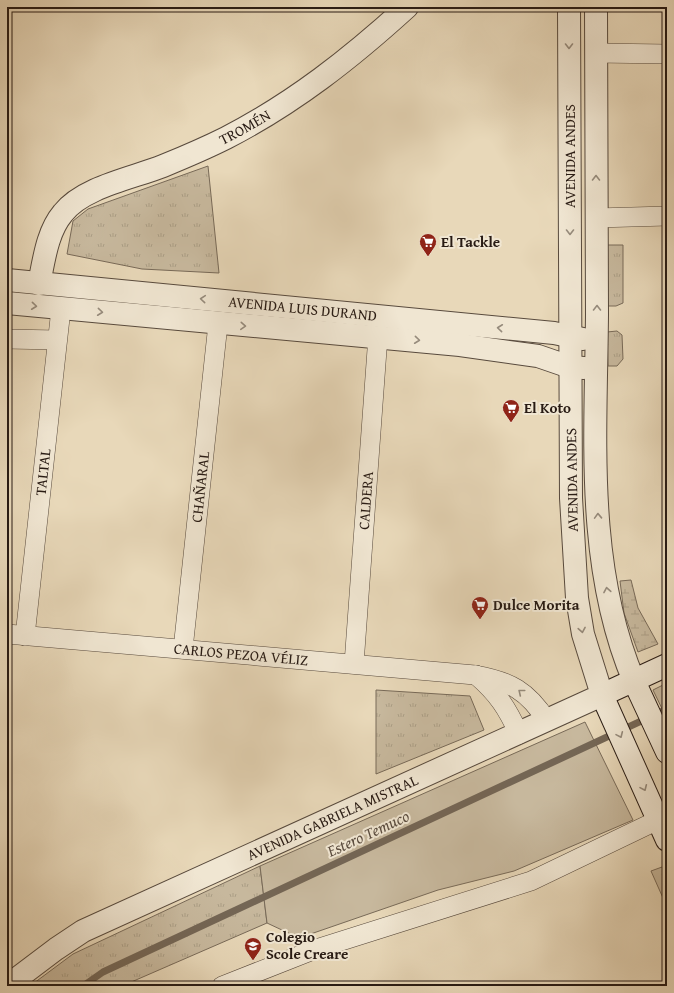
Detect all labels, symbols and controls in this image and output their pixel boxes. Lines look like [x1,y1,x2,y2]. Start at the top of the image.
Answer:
one-way arrow [565,43,573,49]
street label: TROMÉN [215,104,274,150]
street label: AVENIDA ANDES [559,104,580,208]
one-way arrow [592,175,600,181]
one-way arrow [566,229,574,235]
place label: El Tackle [441,231,500,252]
supermarket icon: El Tackle [418,232,438,257]
street label: AVENIDA LUIS DURAND [227,291,378,326]
one-way arrow [200,295,206,304]
one-way arrow [31,301,37,310]
one-way arrow [593,305,601,311]
one-way arrow [97,308,103,317]
one-way arrow [240,321,246,330]
one-way arrow [497,323,503,332]
one-way arrow [414,336,420,345]
place label: El Koto [524,397,571,418]
supermarket icon: El Koto [501,398,521,423]
street label: AVENIDA ANDES [560,428,583,532]
street label: TALTAL [30,447,56,496]
street label: CHAÑARAL [186,450,214,523]
street label: CALDERA [353,470,378,530]
one-way arrow [594,513,603,519]
one-way arrow [603,587,611,593]
place label: Dulce Morita [493,594,580,615]
supermarket icon: Dulce Morita [470,595,490,620]
one-way arrow [577,627,586,633]
street label: CARLOS PEZOA VÉLIZ [173,638,309,670]
one-way arrow [519,689,526,696]
one-way arrow [615,731,623,739]
street label: AVENIDA GABRIELA MISTRAL [243,769,422,865]
one-way arrow [639,784,647,792]
water label: Estero Temuco [322,803,413,863]
place label: Colegio Scole Creare [266,926,348,964]
school or university icon: Colegio Scole Creare [243,936,263,961]

